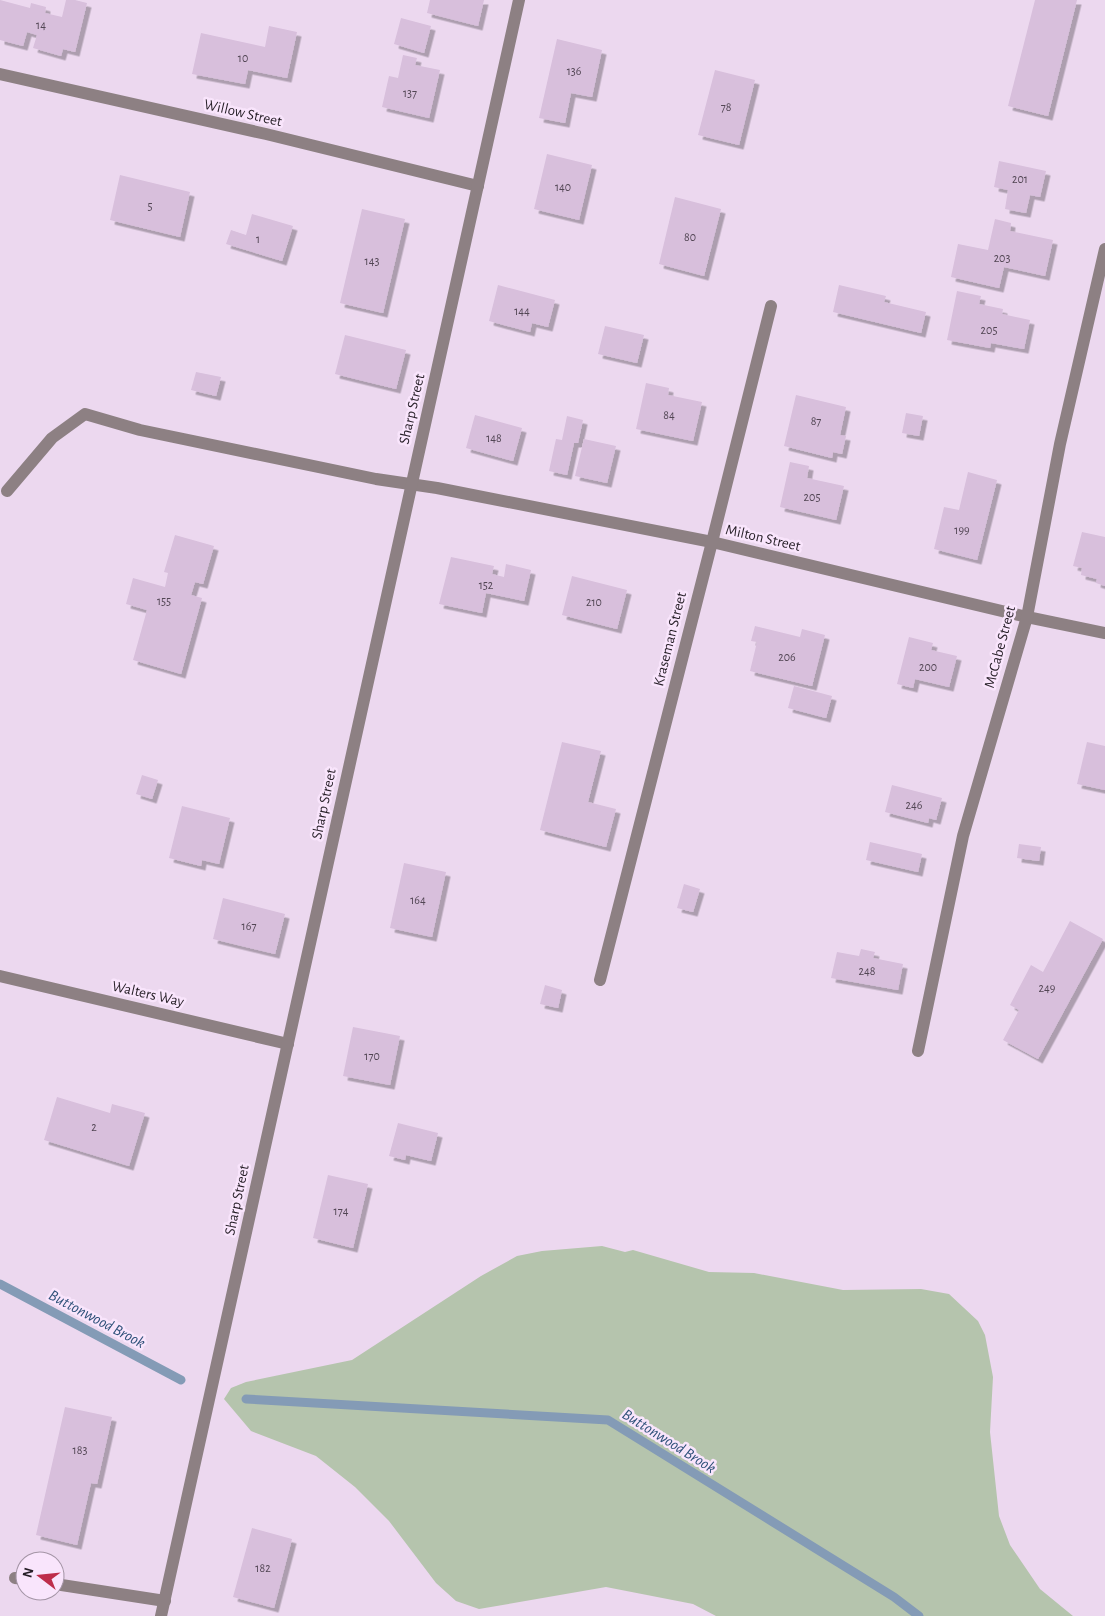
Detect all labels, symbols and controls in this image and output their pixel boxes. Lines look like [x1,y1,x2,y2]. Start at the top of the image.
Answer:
house number: 14 [36,19,46,31]
house number: 10 [238,52,248,64]
house number: 136 [567,65,582,77]
house number: 137 [403,87,417,99]
street label: Willow Street [203,97,284,129]
house number: 78 [721,101,732,113]
house number: 201 [1012,173,1028,185]
house number: 140 [555,181,571,193]
house number: 5 [147,200,153,212]
house number: 80 [684,231,696,243]
house number: 1 [256,233,260,245]
house number: 203 [994,252,1010,264]
house number: 143 [365,255,379,267]
house number: 144 [514,305,530,317]
house number: 205 [981,324,997,336]
street label: Sharp Street [397,372,427,446]
house number: 84 [663,409,675,421]
house number: 87 [811,415,821,427]
house number: 148 [486,432,502,444]
house number: 205 [804,491,820,503]
street label: Milton Street [724,522,802,554]
house number: 199 [954,524,970,536]
house number: 152 [479,579,494,591]
street label: Kraseman Street [651,590,689,688]
house number: 155 [157,595,171,607]
house number: 210 [586,596,602,608]
street label: McCabe Street [982,604,1018,690]
house number: 206 [778,651,796,663]
house number: 200 [919,661,937,673]
street label: Sharp Street [309,767,339,841]
house number: 246 [906,799,923,811]
house number: 164 [410,894,426,906]
house number: 167 [242,920,256,932]
house number: 248 [859,965,876,977]
street label: Walters Way [111,978,186,1010]
house number: 249 [1039,982,1056,994]
house number: 170 [364,1050,380,1062]
house number: 2 [91,1121,97,1133]
street label: Sharp Street [222,1163,252,1237]
house number: 174 [334,1205,349,1217]
water label: Buttonwood Brook [46,1287,148,1351]
water label: Buttonwood Brook [619,1406,719,1476]
house number: 183 [73,1444,87,1456]
north arrow [15,1551,65,1601]
house number: 182 [255,1562,271,1574]
text: N [20,1566,37,1579]

